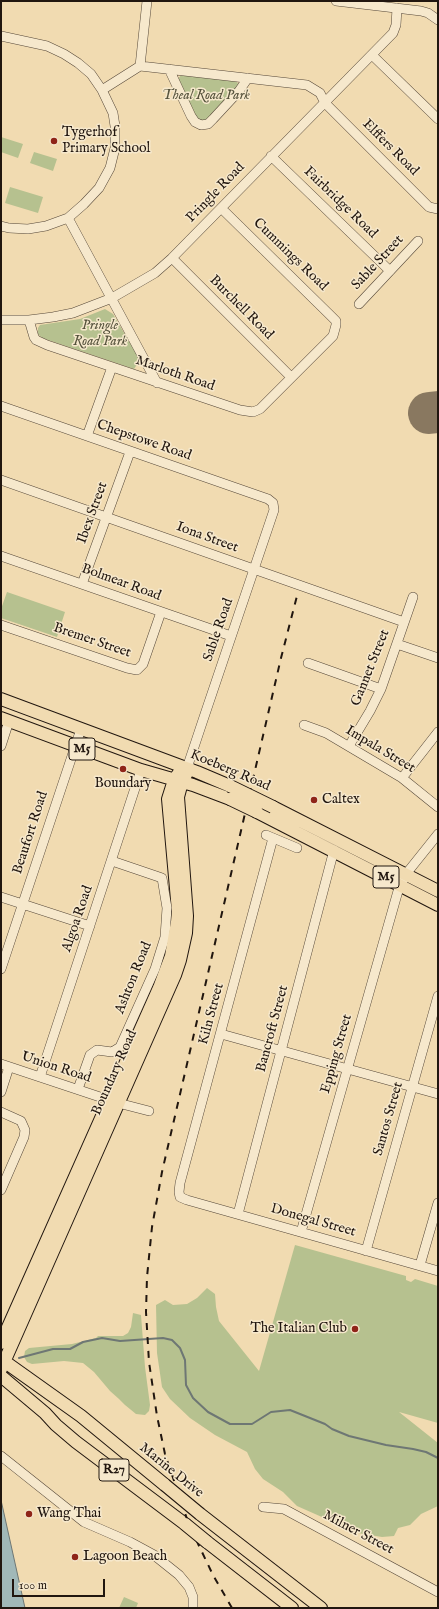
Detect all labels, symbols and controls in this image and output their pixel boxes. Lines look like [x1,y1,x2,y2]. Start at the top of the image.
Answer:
park label: Theal Road Park [162,88,250,104]
street label: Elffers Road [358,116,422,180]
place label: Tygerhof Primary School [62,125,150,158]
marker: Tygerhof Primary School [49,136,59,146]
street label: Pringle Road [183,159,249,227]
street label: Fairbridge Road [300,164,380,242]
street label: Cummings Road [249,215,331,295]
street label: Sable Street [348,232,408,294]
street label: Burchell Road [205,272,277,344]
park label: Pringle Road Park [73,318,127,350]
street label: Marloth Road [133,353,217,395]
street label: Chepstowe Road [95,417,193,465]
street label: Ibex Street [74,480,112,546]
street label: Iona Street [174,519,240,557]
street label: Bolmear Road [79,561,163,605]
street label: Sable Road [200,596,238,664]
street label: Bremer Street [51,620,133,662]
street label: Gannet Street [348,627,394,709]
street label: Impala Street [342,723,418,777]
road number: M5 [69,738,95,760]
street label: Koeberg Road [187,747,273,795]
marker: Boundary [118,764,128,774]
place label: Boundary [94,776,152,792]
street label: Beaufort Road [10,789,52,877]
place label: Caltex [322,792,360,808]
marker: Caltex [309,795,319,805]
road number: M5 [373,866,399,888]
street label: Algoa Road [59,884,97,954]
street label: Ashton Road [112,940,156,1016]
street label: Kiln Street [196,981,228,1047]
street label: Bancroft Street [253,984,293,1074]
street label: Epping Street [318,1013,356,1095]
street label: Boundary Road [89,1028,141,1118]
street label: Union Road [19,1049,93,1087]
street label: Santos Street [370,1080,408,1158]
street label: Donegal Street [268,1201,358,1241]
place label: The Italian Club [250,1321,347,1337]
marker: The Italian Club [350,1324,360,1334]
street label: Marine Drive [136,1440,206,1502]
road number: R27 [99,1459,129,1481]
place label: Wang Thai [37,1506,101,1522]
street label: Milner Street [320,1507,396,1559]
marker: Wang Thai [24,1509,34,1519]
place label: Lagoon Beach [83,1549,167,1565]
marker: Lagoon Beach [70,1552,80,1562]
scale bar [14,1571,107,1597]
text: 100 m [19,1578,47,1593]

